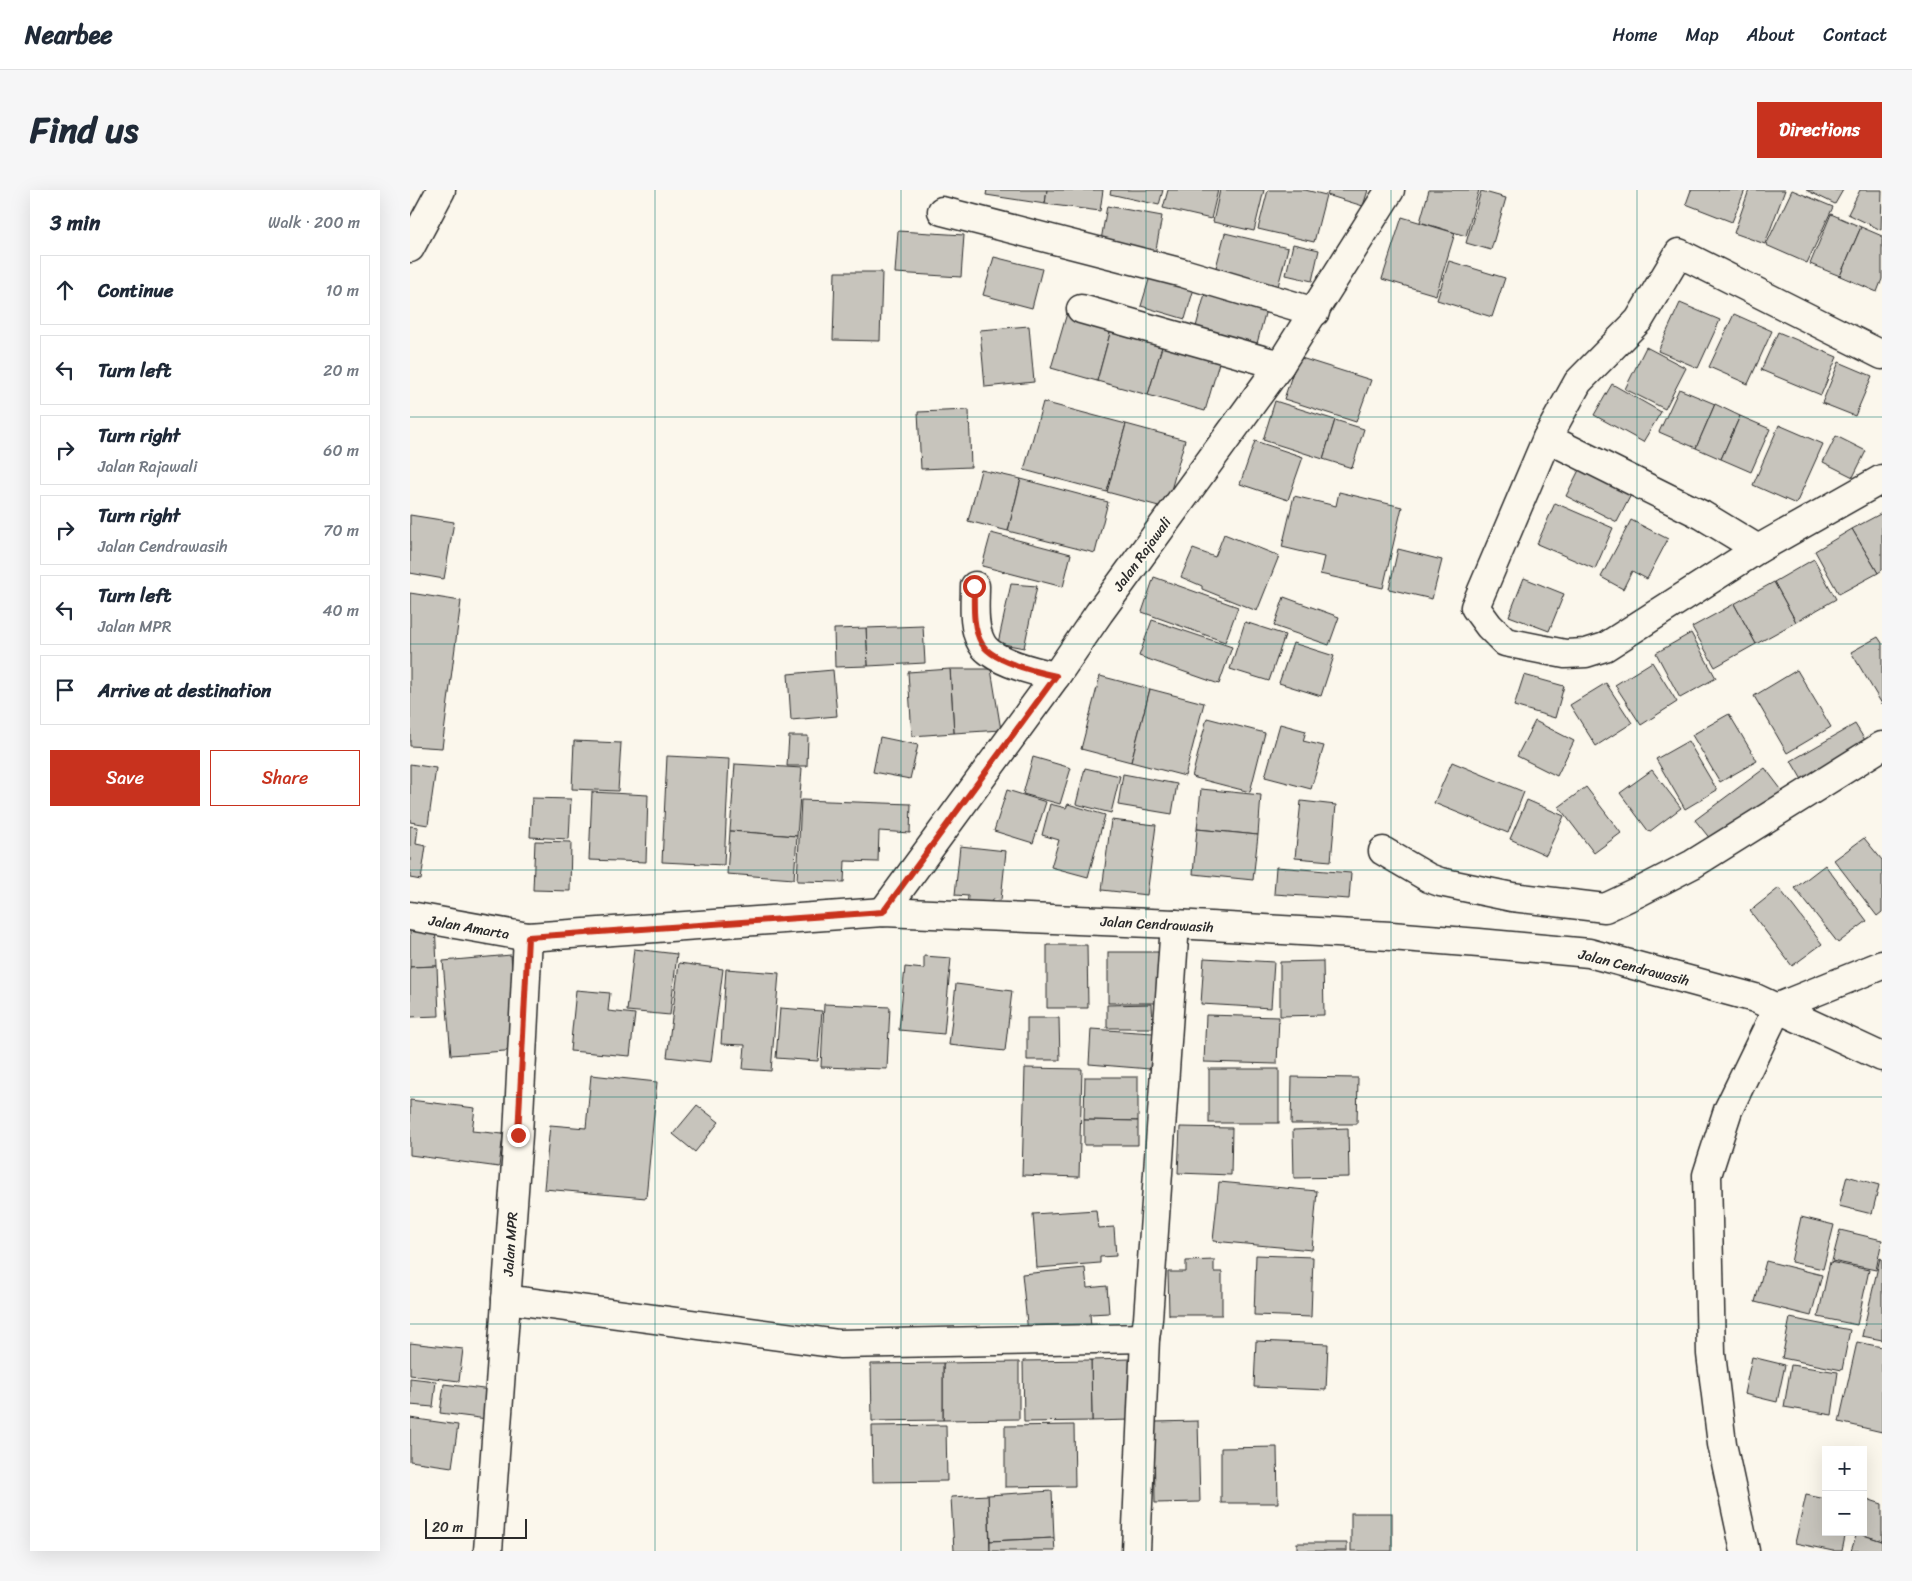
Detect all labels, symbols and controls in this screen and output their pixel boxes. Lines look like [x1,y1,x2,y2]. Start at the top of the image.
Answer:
text: Nearbee [25,14,113,56]
text: Home [1613,19,1658,51]
text: Map [1686,19,1719,51]
text: About [1747,19,1795,51]
text: Contact [1823,19,1887,51]
text: Find us [30,99,138,161]
button: Directions [1757,102,1882,158]
text: 3 min [50,204,100,242]
text: Walk · 200 m [268,208,360,237]
text: Continue [98,274,174,307]
icon: ahead [51,276,79,304]
text: 10 m [326,276,359,305]
text: Turn left [98,354,171,387]
icon: left [51,356,79,384]
text: 20 m [323,356,359,385]
text: Turn right [98,419,180,452]
icon: right [51,436,79,464]
text: 60 m [323,436,359,465]
text: Jalan Rajawali [98,452,197,481]
text: Turn right [98,499,180,532]
street label: Jalan Rajawali [1106,511,1179,598]
icon: right [51,516,79,544]
text: 70 m [323,516,359,545]
text: Jalan Cendrawasih [98,532,228,561]
route start [963,575,986,598]
text: Turn left [98,579,171,612]
icon: left [51,596,79,624]
text: 40 m [322,596,359,625]
text: Jalan MPR [98,612,171,641]
text: Arrive at destination [98,674,271,707]
icon: arrive [51,676,79,704]
button: Save [50,750,200,806]
button: Share [210,750,360,806]
street label: Jalan Amarta [426,908,511,947]
street label: Jalan Cendrawasih [1099,909,1214,940]
street label: Jalan Cendrawasih [1575,941,1692,993]
route end [507,1124,530,1147]
street label: Jalan MPR [496,1211,525,1278]
map controls [1822,1446,1867,1536]
button: + [1822,1446,1867,1491]
button: − [1822,1491,1867,1536]
text: 20 m [432,1515,463,1540]
scale bar [425,1516,528,1539]

